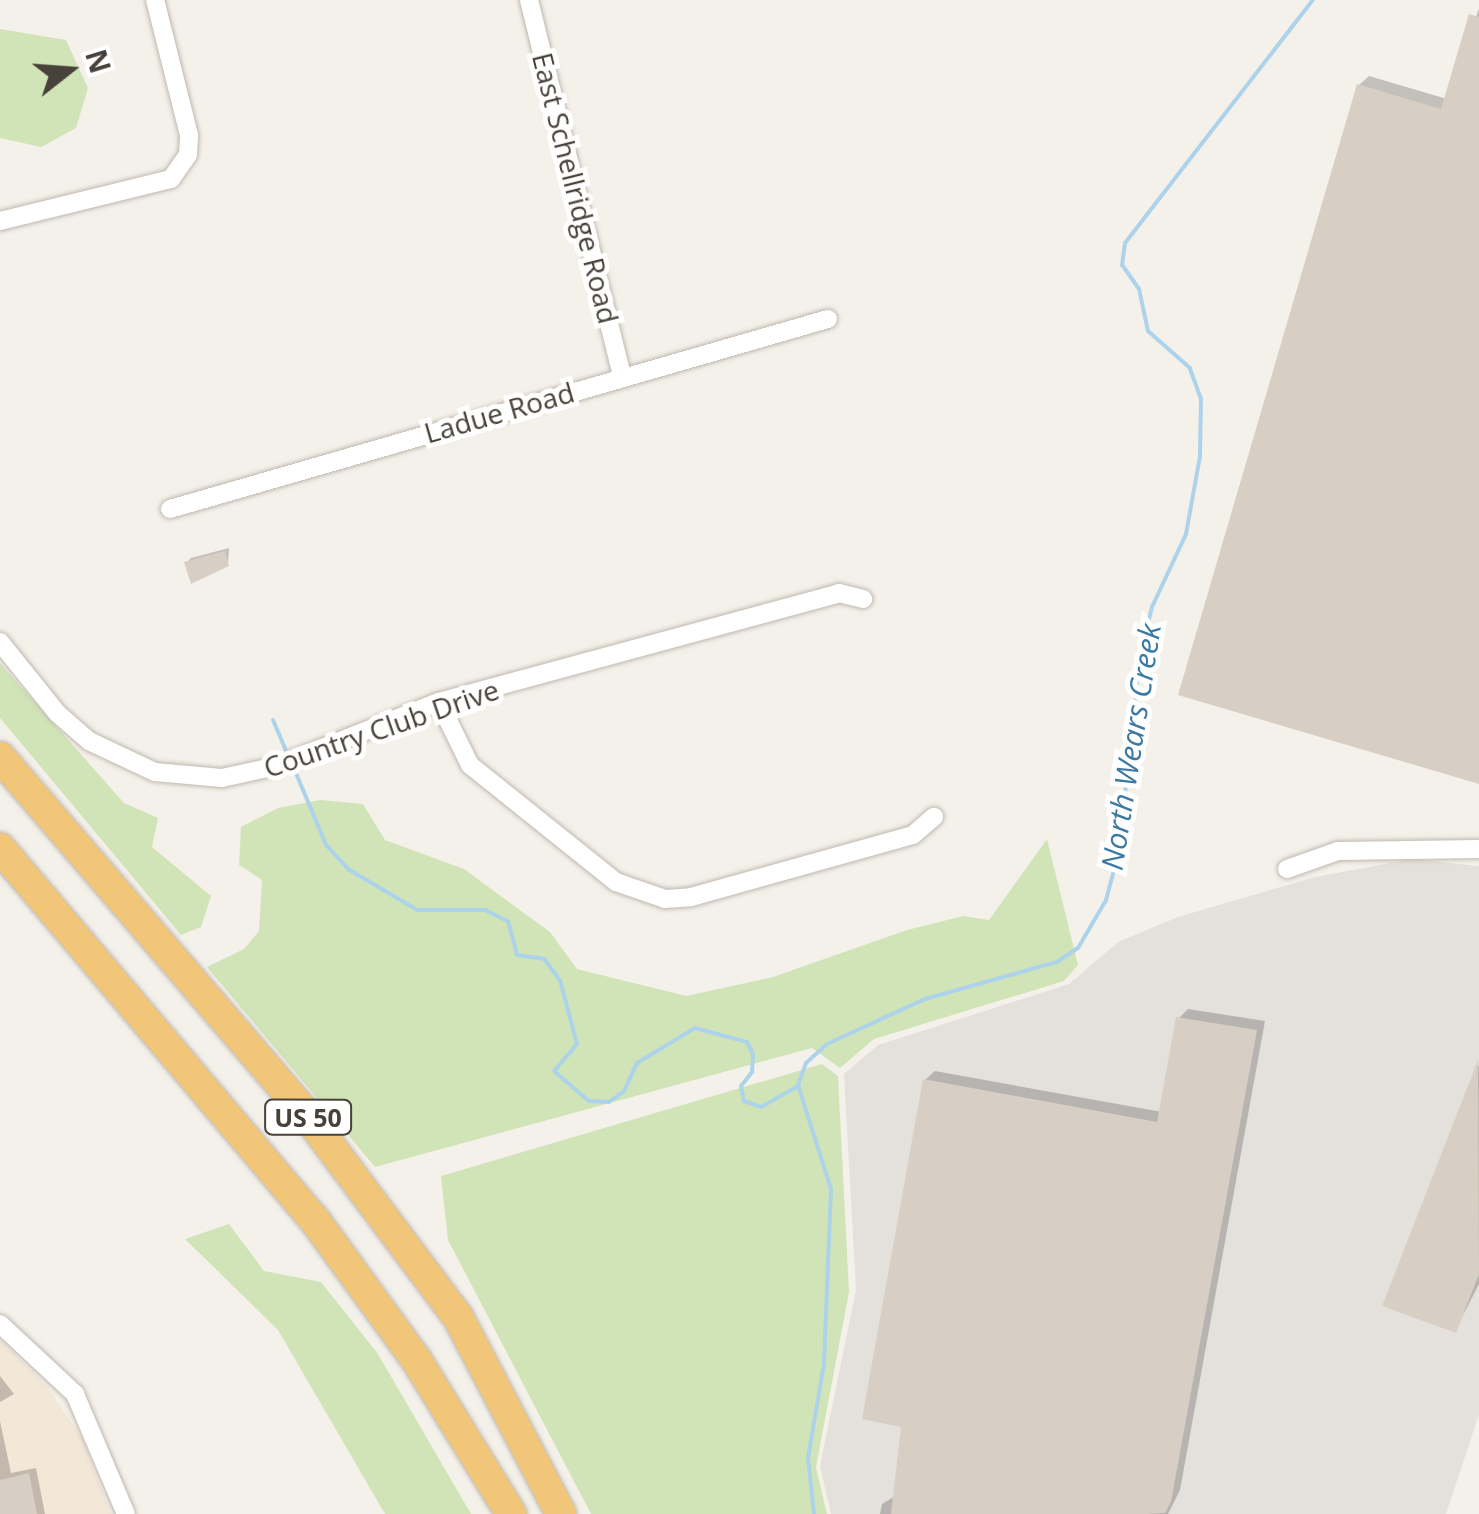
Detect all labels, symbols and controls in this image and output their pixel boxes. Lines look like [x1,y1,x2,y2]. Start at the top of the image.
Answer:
north arrow [20,20,120,120]
text: N [77,45,120,78]
street label: East Schellridge Road [526,49,626,327]
street label: Ladue Road [420,375,578,449]
water label: North Wears Creek [1094,621,1168,873]
street label: Country Club Drive [259,672,503,784]
road number: US 50 [263,1097,353,1137]

